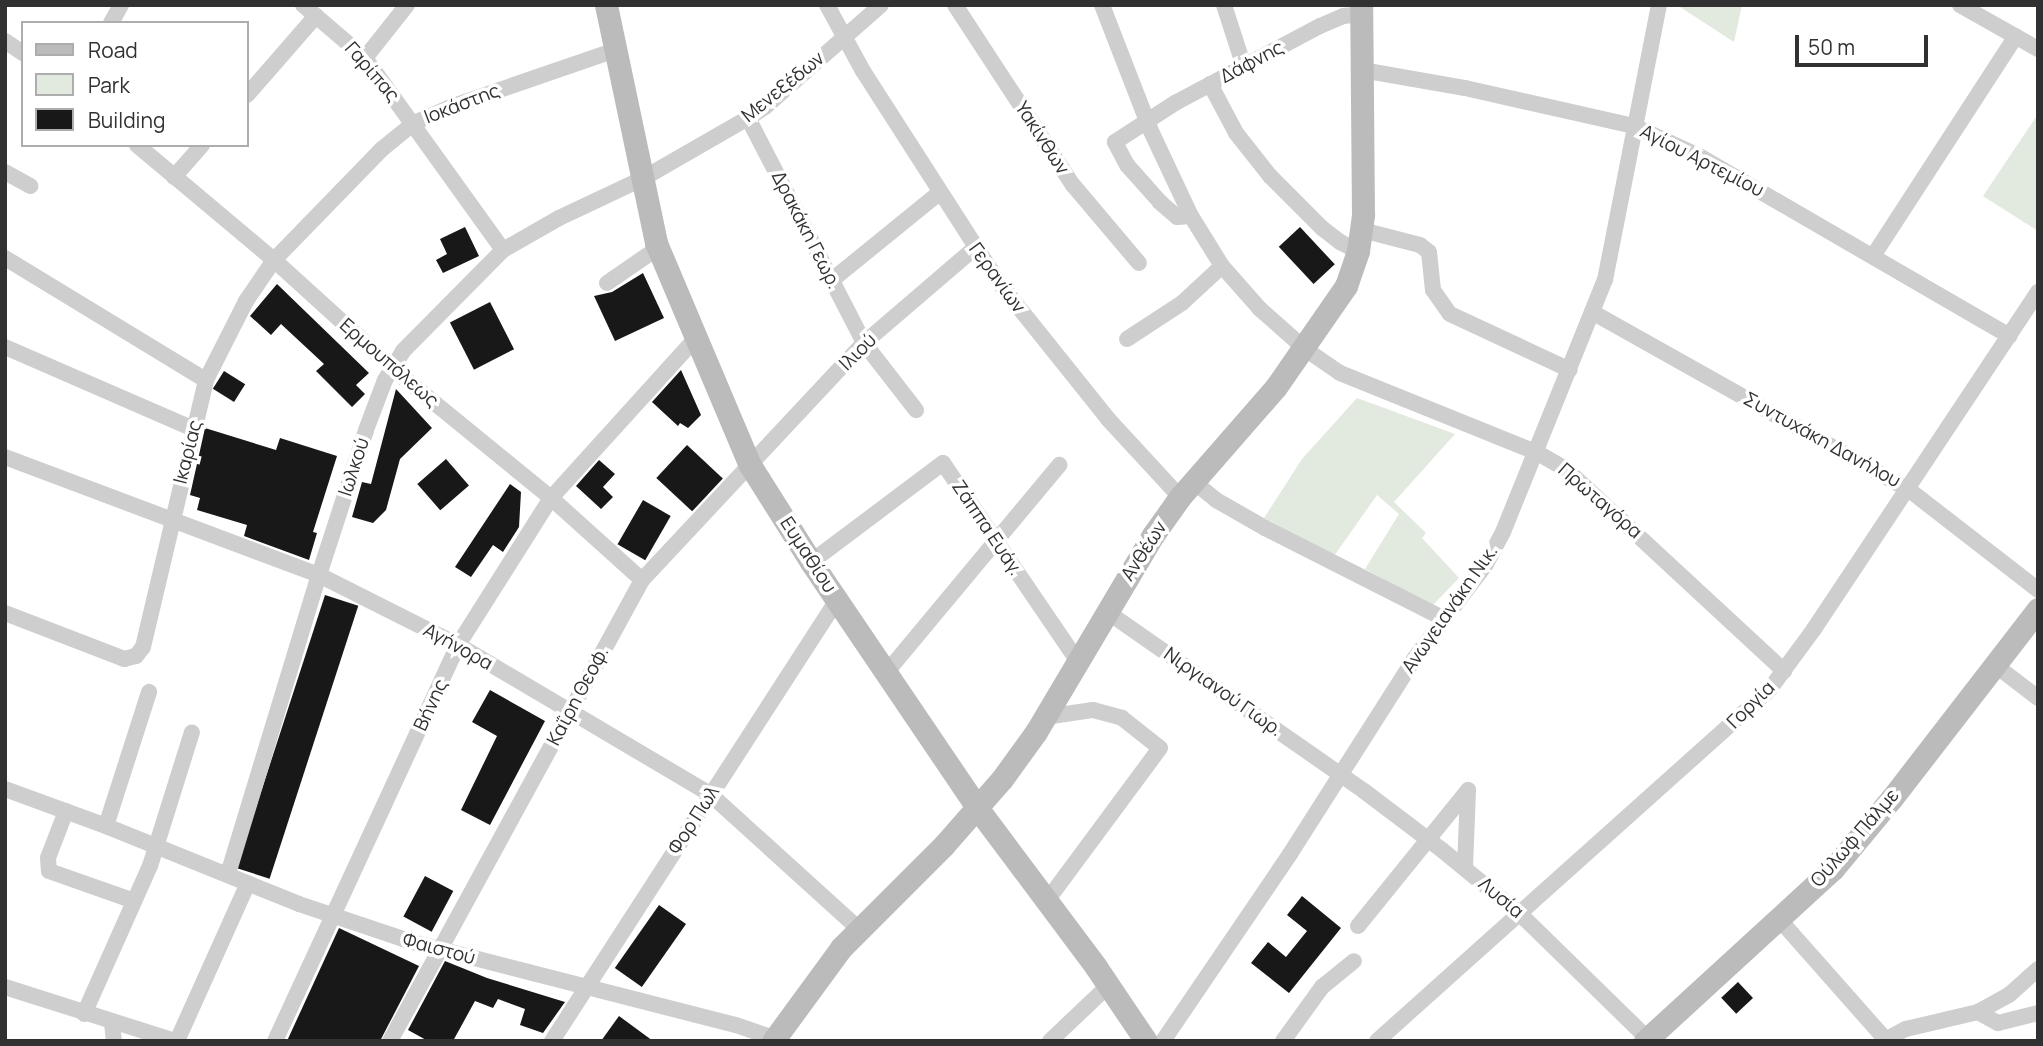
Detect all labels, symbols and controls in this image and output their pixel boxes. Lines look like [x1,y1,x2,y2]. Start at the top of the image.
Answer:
legend [21,21,248,147]
scale bar [1798,21,1931,65]
text: 50 m [1808,33,1855,61]
text: Road [88,36,138,64]
street label: Δάφνης [1216,36,1288,88]
street label: Γαρίπας [340,37,404,107]
street label: Μενεξέδων [737,47,829,127]
text: Park [88,71,130,99]
street label: Ιοκάστης [421,79,503,129]
street label: Υακίνθων [1010,97,1074,179]
text: Building [88,106,165,134]
street label: Αγίου Αρτεμίου [1636,120,1768,202]
street label: Δρακάκη Γεωρ. [767,167,845,293]
street label: Γερανίων [964,239,1030,317]
street label: Ερμουπόλεως [335,314,443,412]
street label: Ιλιού [835,329,881,375]
street label: Συντυχάκη Δανήλου [1740,387,1904,493]
street label: Ικαρίας [169,418,207,486]
street label: Ιωλκού [334,435,374,499]
street label: Πρωταγόρα [1553,458,1647,544]
street label: Ζάππα Ευάγ. [947,476,1027,580]
street label: Ευμαθίου [775,513,841,597]
street label: Ανθέων [1116,517,1172,585]
street label: Ανωγειανάκη Νικ. [1397,540,1503,678]
street label: Αγήνορα [419,619,497,675]
street label: Καΐρη Θεοφ. [542,643,614,749]
street label: Νιργιανού Γιωρ. [1159,643,1287,741]
street label: Βήνης [409,676,453,734]
street label: Γοργία [1722,676,1780,734]
street label: Φορ Πωλ [663,781,725,859]
street label: Ούλωφ Πάλμε [1806,784,1904,892]
street label: Λυσία [1474,873,1528,923]
street label: Φαιστού [400,928,478,970]

